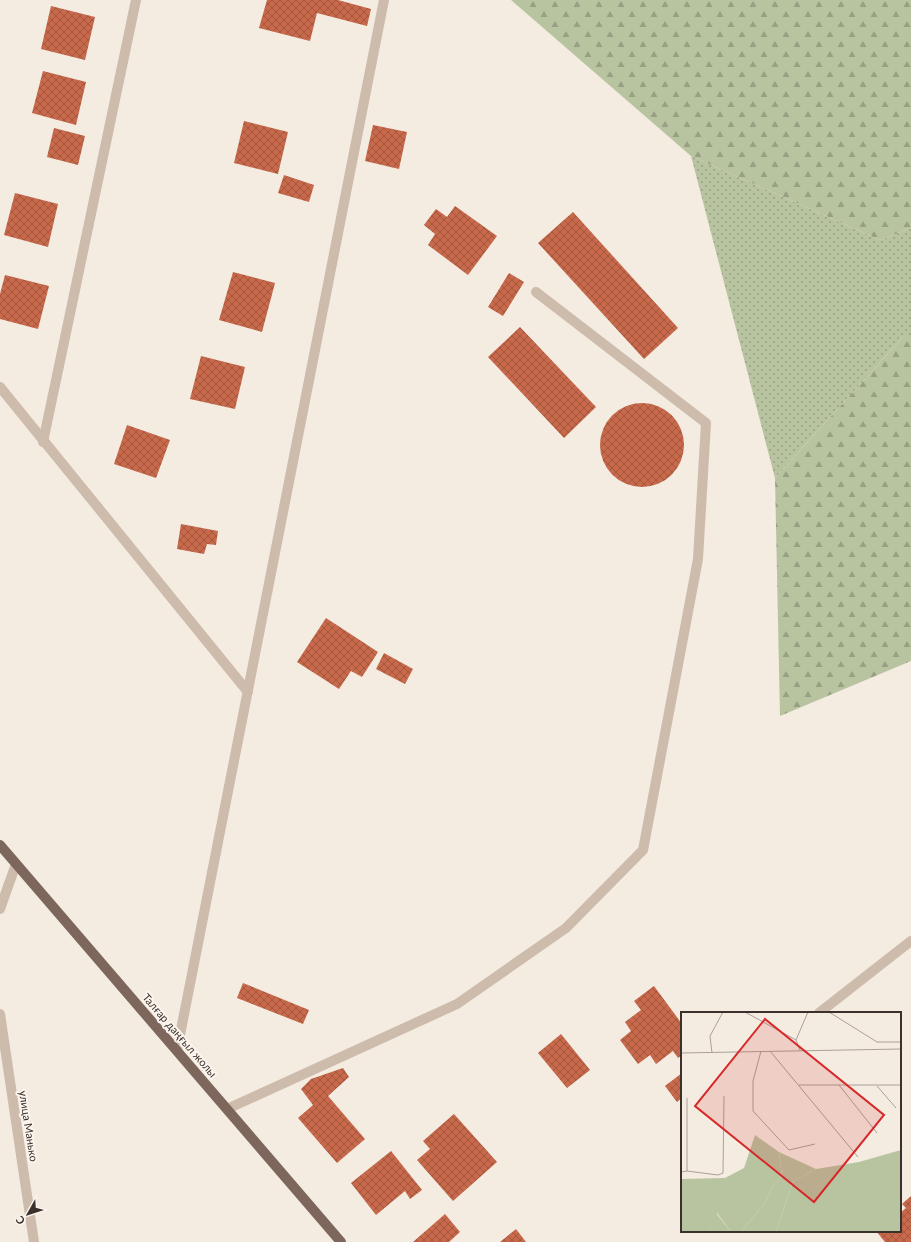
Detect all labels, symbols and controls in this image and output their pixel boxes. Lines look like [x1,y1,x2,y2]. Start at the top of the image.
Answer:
street label: Талғар даңғыл жолы [140,991,220,1080]
inset map [681,1012,901,1232]
street label: улица Манько [17,1090,41,1162]
north arrow [8,1194,48,1234]
text: С [12,1213,27,1228]

